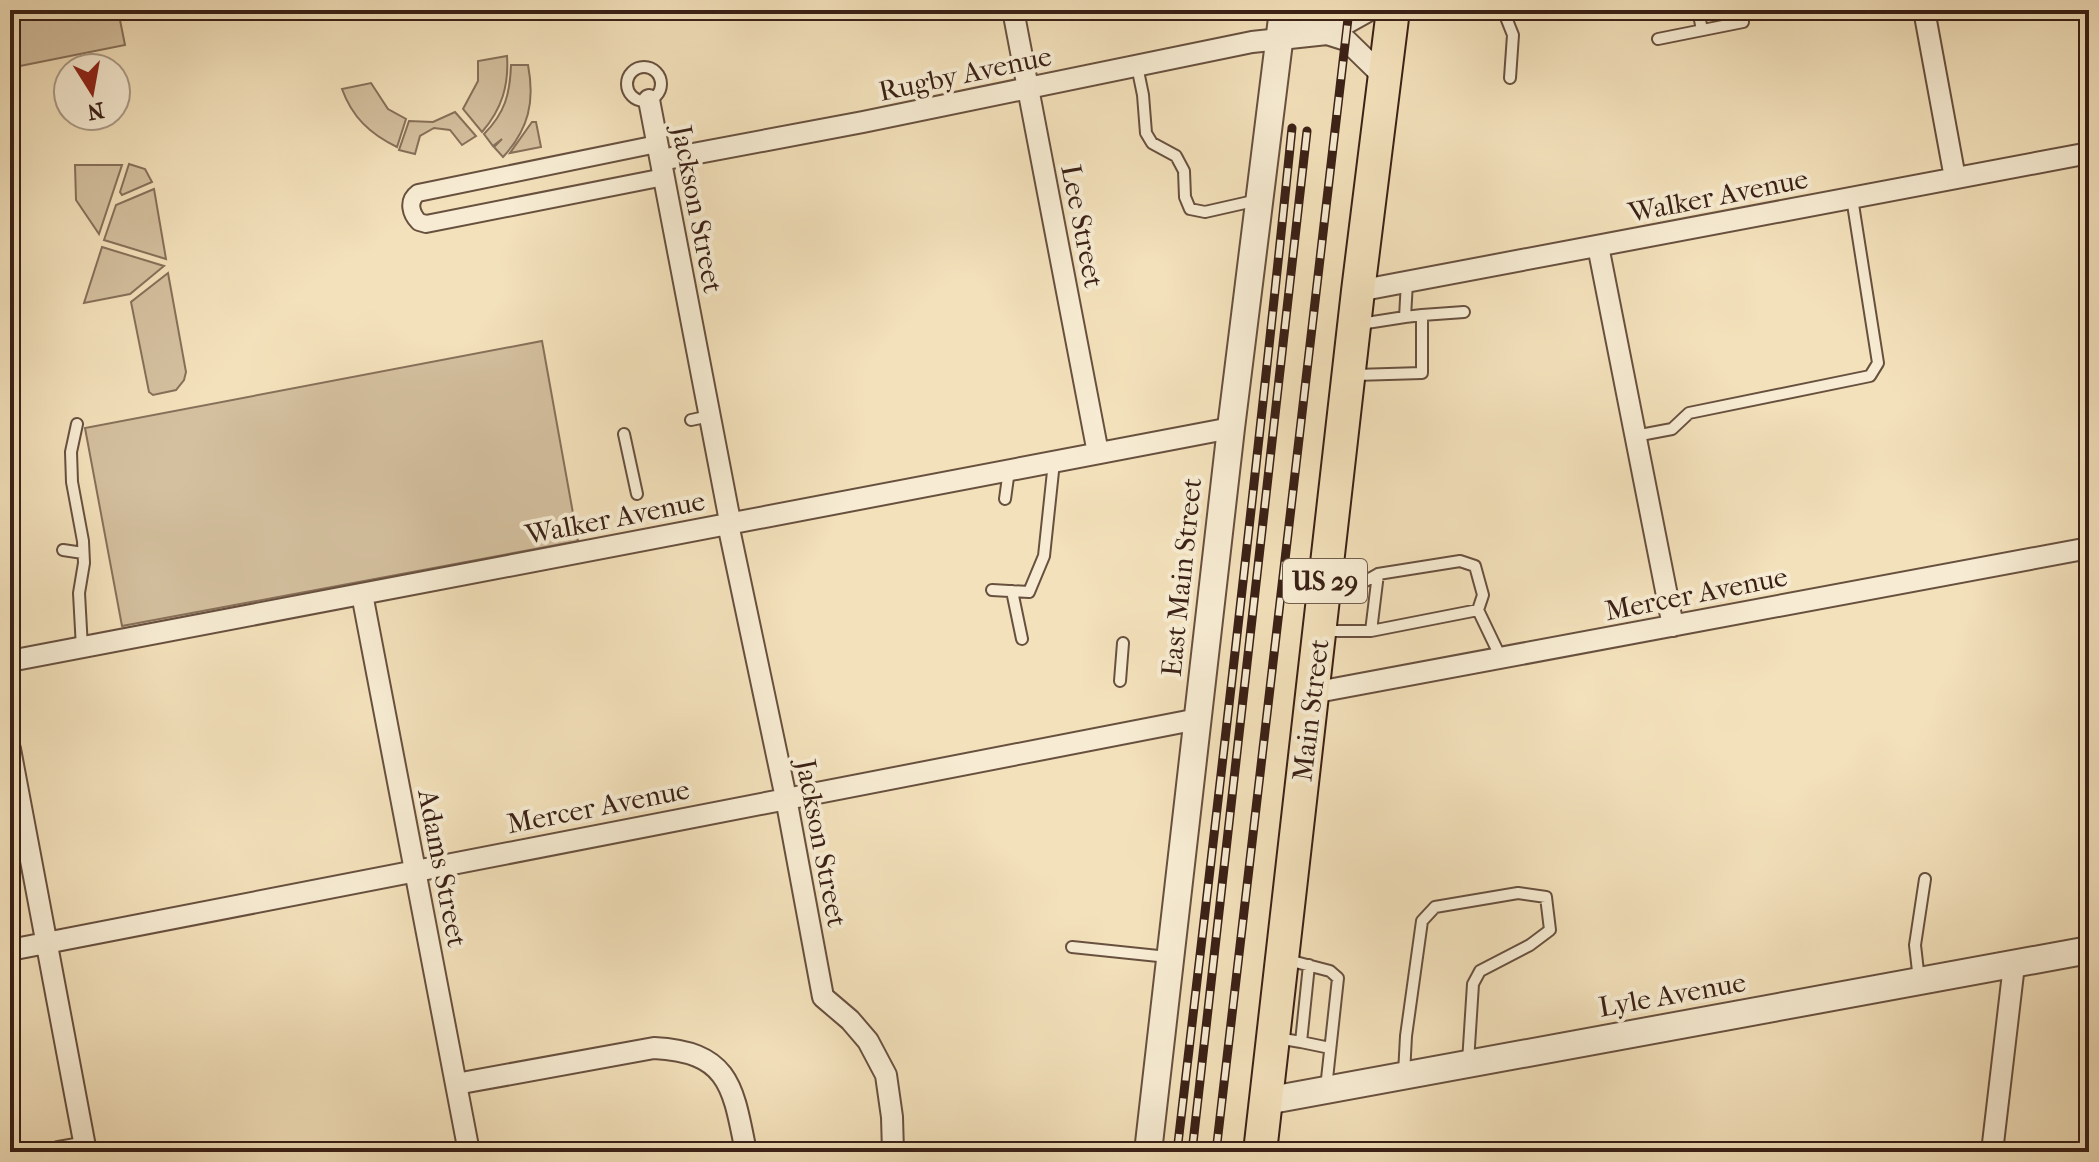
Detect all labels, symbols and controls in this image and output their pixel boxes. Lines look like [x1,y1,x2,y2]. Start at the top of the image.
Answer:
street label: Rugby Avenue [876,39,1055,108]
north arrow [52,52,132,132]
text: N [85,96,106,125]
street label: Jackson Street [665,121,730,296]
street label: Lee Street [1054,162,1111,290]
street label: Walker Avenue [1624,162,1811,229]
street label: East Main Street [1155,476,1208,678]
street label: Walker Avenue [521,484,708,551]
road number: US 29 [1283,559,1367,603]
street label: Mercer Avenue [1602,560,1790,627]
street label: Main Street [1285,637,1336,783]
street label: Jackson Street [789,755,854,930]
street label: Mercer Avenue [504,773,692,840]
street label: Adams Street [411,785,474,950]
street label: Lyle Avenue [1596,965,1748,1024]

